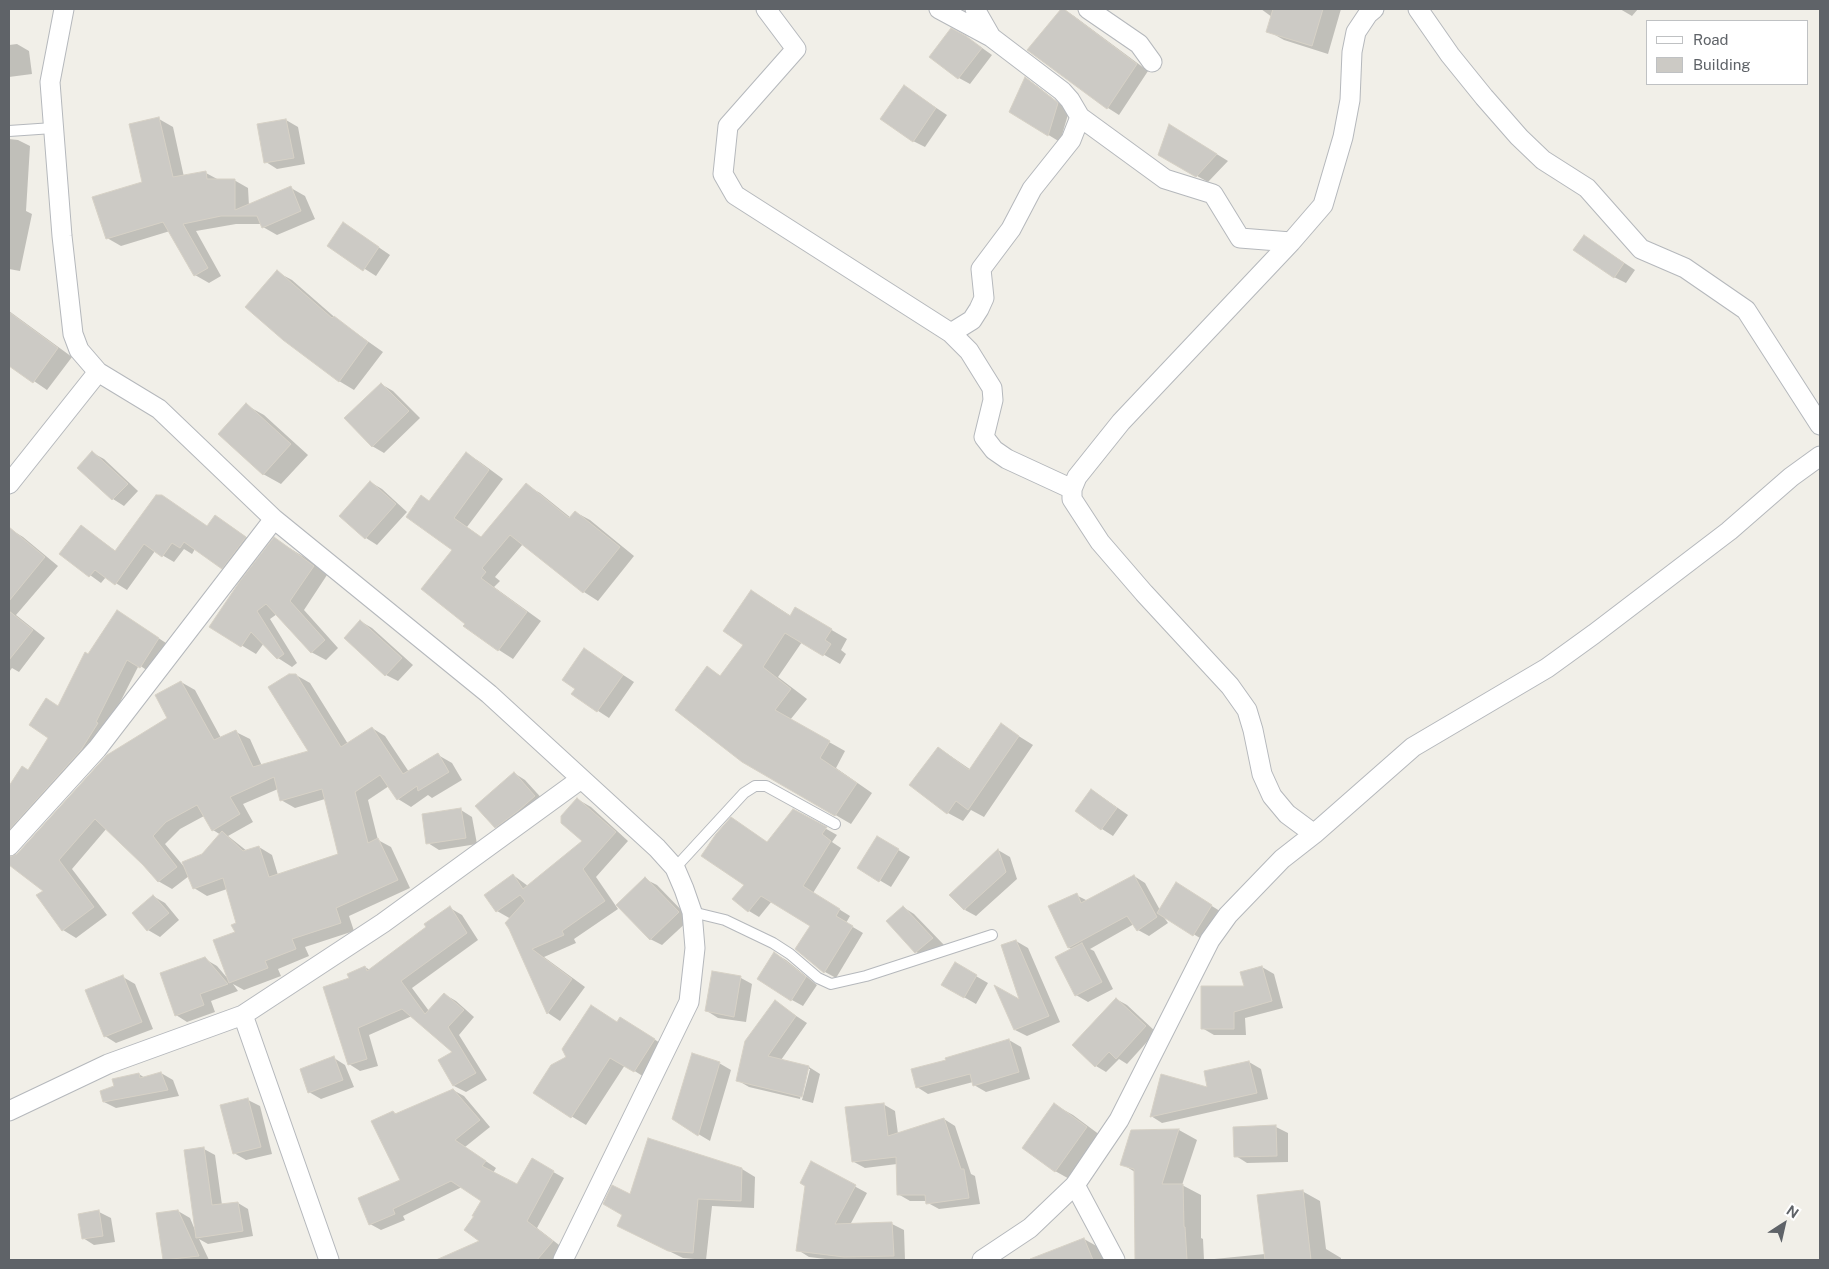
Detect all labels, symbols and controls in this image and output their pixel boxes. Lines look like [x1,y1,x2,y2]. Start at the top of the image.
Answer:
legend [1646,20,1809,85]
text: Road [1693,31,1729,48]
text: Building [1693,56,1751,73]
north arrow [1759,1199,1809,1249]
text: N [1784,1202,1802,1221]

